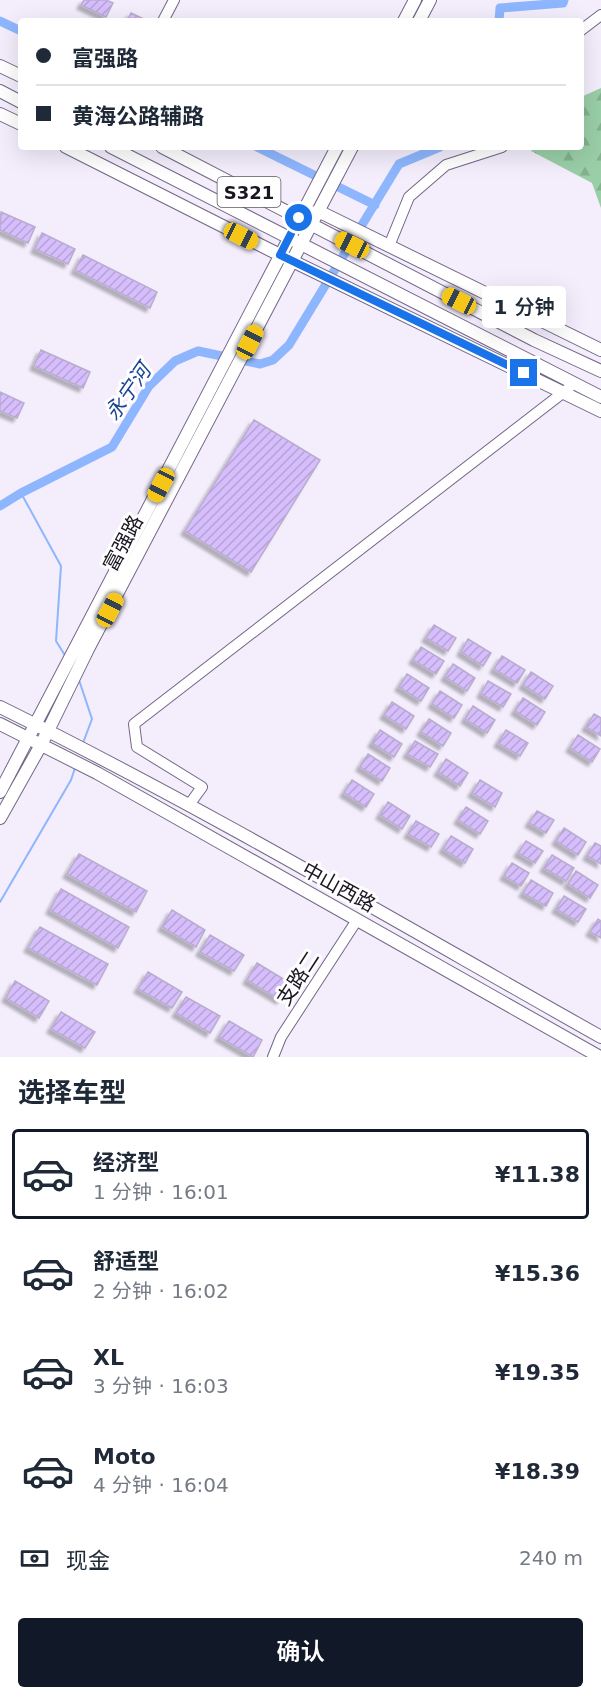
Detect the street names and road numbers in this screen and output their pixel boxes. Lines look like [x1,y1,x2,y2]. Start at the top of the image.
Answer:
road number: S321 [218,177,280,207]
street label: 富强路 [98,511,148,575]
street label: 中山西路 [298,857,380,917]
street label: 支路二 [272,946,324,1010]

